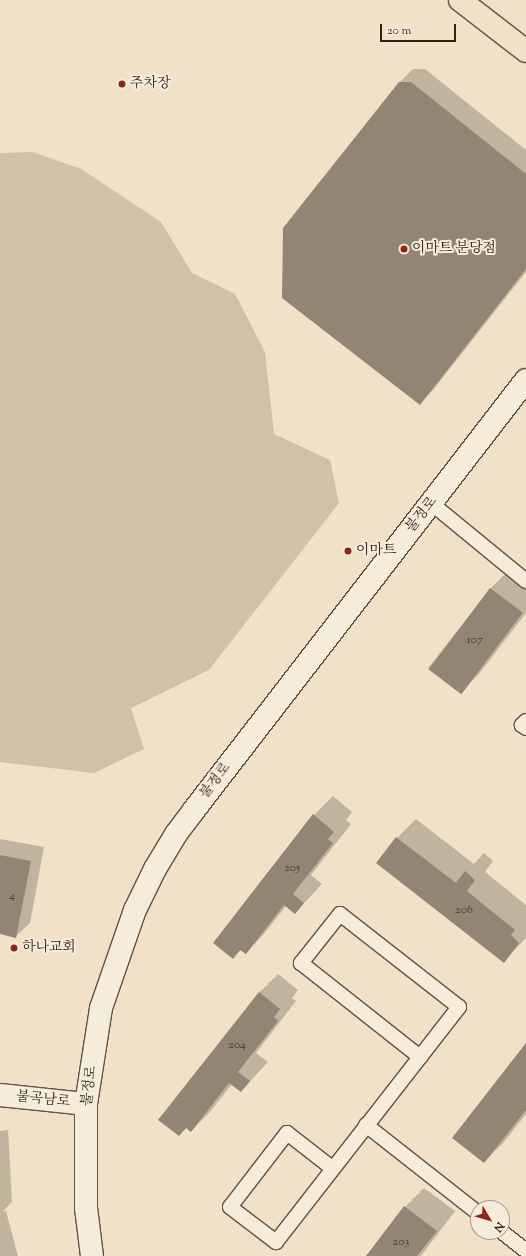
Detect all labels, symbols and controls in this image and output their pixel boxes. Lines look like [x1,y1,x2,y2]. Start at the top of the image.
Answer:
scale bar [382,16,458,42]
text: 20 m [387,22,411,40]
place label: 주차장 [130,76,171,92]
marker: 주차장 [117,79,127,89]
place label: 이마트 분당점 [412,241,496,257]
marker: 이마트 분당점 [399,244,409,254]
street label: 불정로 [403,494,441,536]
place label: 이마트 [356,543,397,559]
marker: 이마트 [343,546,353,556]
house number: 107 [467,634,483,648]
street label: 불정로 [197,760,235,802]
house number: 205 [284,862,300,876]
house number: 4 [9,890,15,904]
house number: 206 [455,904,473,918]
place label: 하나교회 [22,940,76,956]
marker: 하나교회 [9,943,19,953]
house number: 204 [228,1039,246,1053]
street label: 불정로 [79,1065,101,1107]
street label: 불곡남로 [15,1089,71,1111]
north arrow [470,1200,510,1240]
text: N [490,1218,508,1235]
house number: 203 [393,1236,409,1250]

